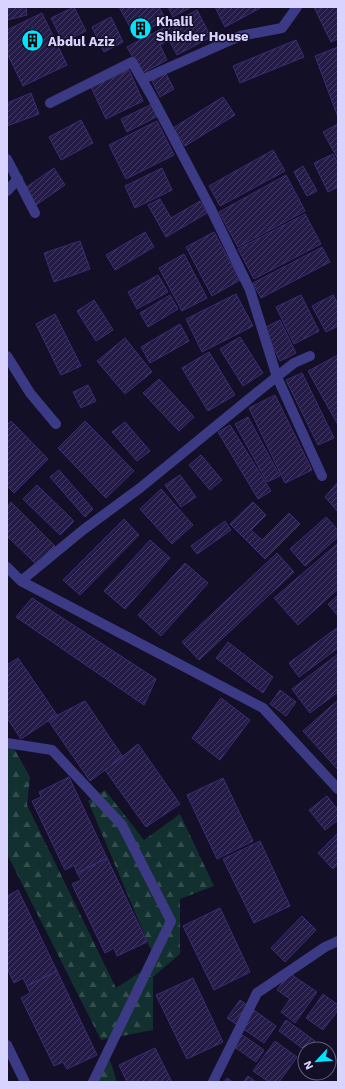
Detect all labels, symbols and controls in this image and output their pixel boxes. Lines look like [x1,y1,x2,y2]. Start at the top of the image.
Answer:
place label: Khalil Shikder House [156,14,249,44]
building icon: Khalil Shikder House [127,15,153,41]
building icon: Abdul Aziz [19,28,45,54]
place label: Abdul Aziz [48,34,115,49]
north arrow [297,1041,337,1081]
text: N [301,1059,316,1072]

